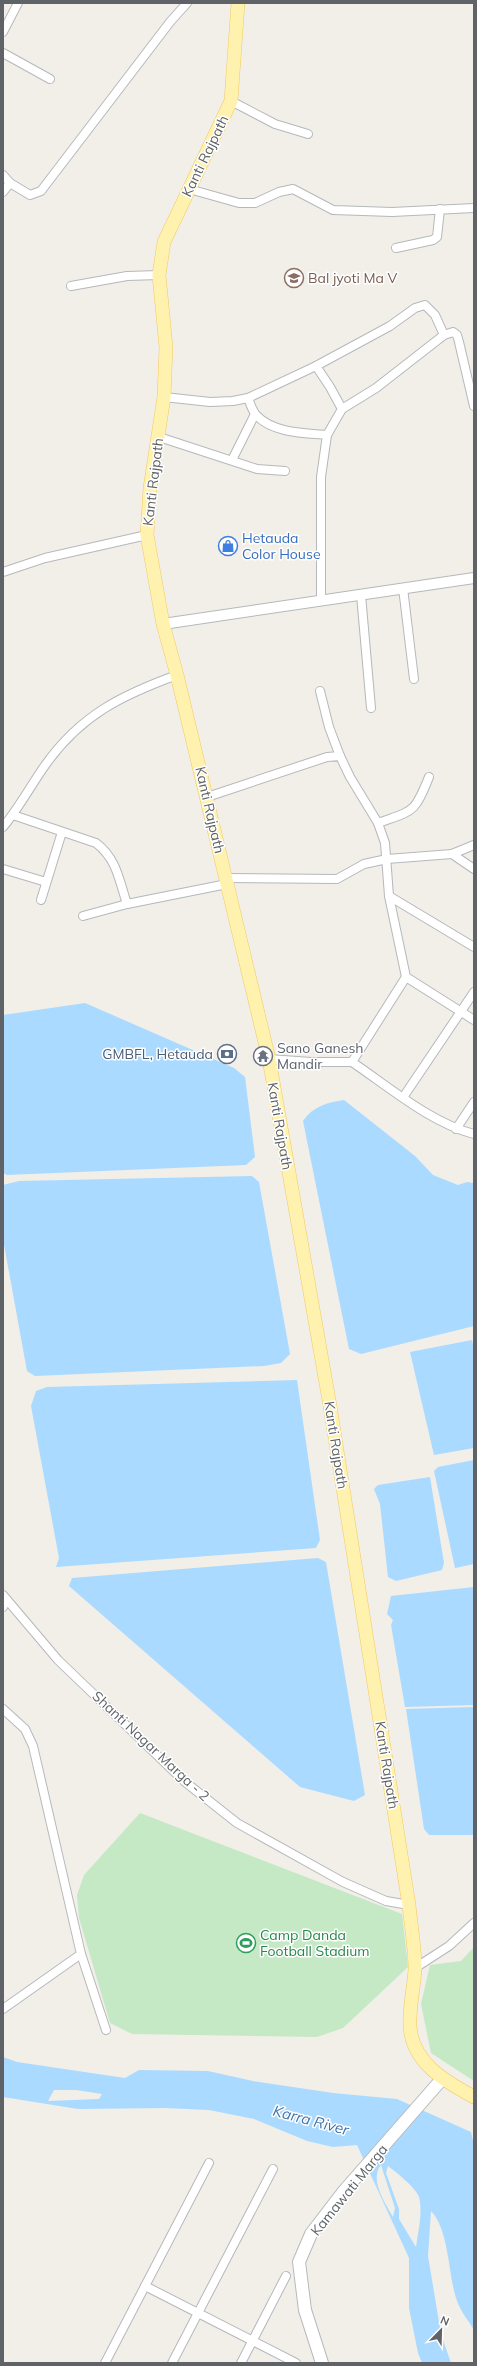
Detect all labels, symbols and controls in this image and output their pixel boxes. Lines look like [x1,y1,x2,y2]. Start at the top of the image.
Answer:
street label: Kanti Rajpath [177,112,233,200]
school or university icon: Bal jyoti Ma V [283,267,305,289]
place label: Bal jyoti Ma V [308,269,397,287]
street label: Kanti Rajpath [139,437,167,527]
place label: Hetauda Color House [242,529,321,563]
shop icon: Hetauda Color House [217,535,239,557]
street label: Kanti Rajpath [191,765,229,855]
place label: Sano Ganesh Mandir [277,1039,364,1073]
bank icon: GMBFL, Hetauda [216,1043,238,1065]
place label: GMBFL, Hetauda [102,1045,213,1063]
temple icon: Sano Ganesh Mandir [252,1045,274,1067]
street label: Kanti Rajpath [263,1081,297,1171]
street label: Kanti Rajpath [320,1400,352,1490]
street label: Shanti Nagar Marga - 2 [89,1687,213,1805]
street label: Kanti Rajpath [371,1720,403,1810]
place label: Camp Danda Football Stadium [260,1926,370,1960]
sports icon: Camp Danda Football Stadium [235,1932,257,1954]
water label: Karra River [271,2101,351,2139]
street label: Kamawati Marga [307,2141,391,2239]
north arrow [421,2310,461,2350]
text: N [438,2313,451,2329]

